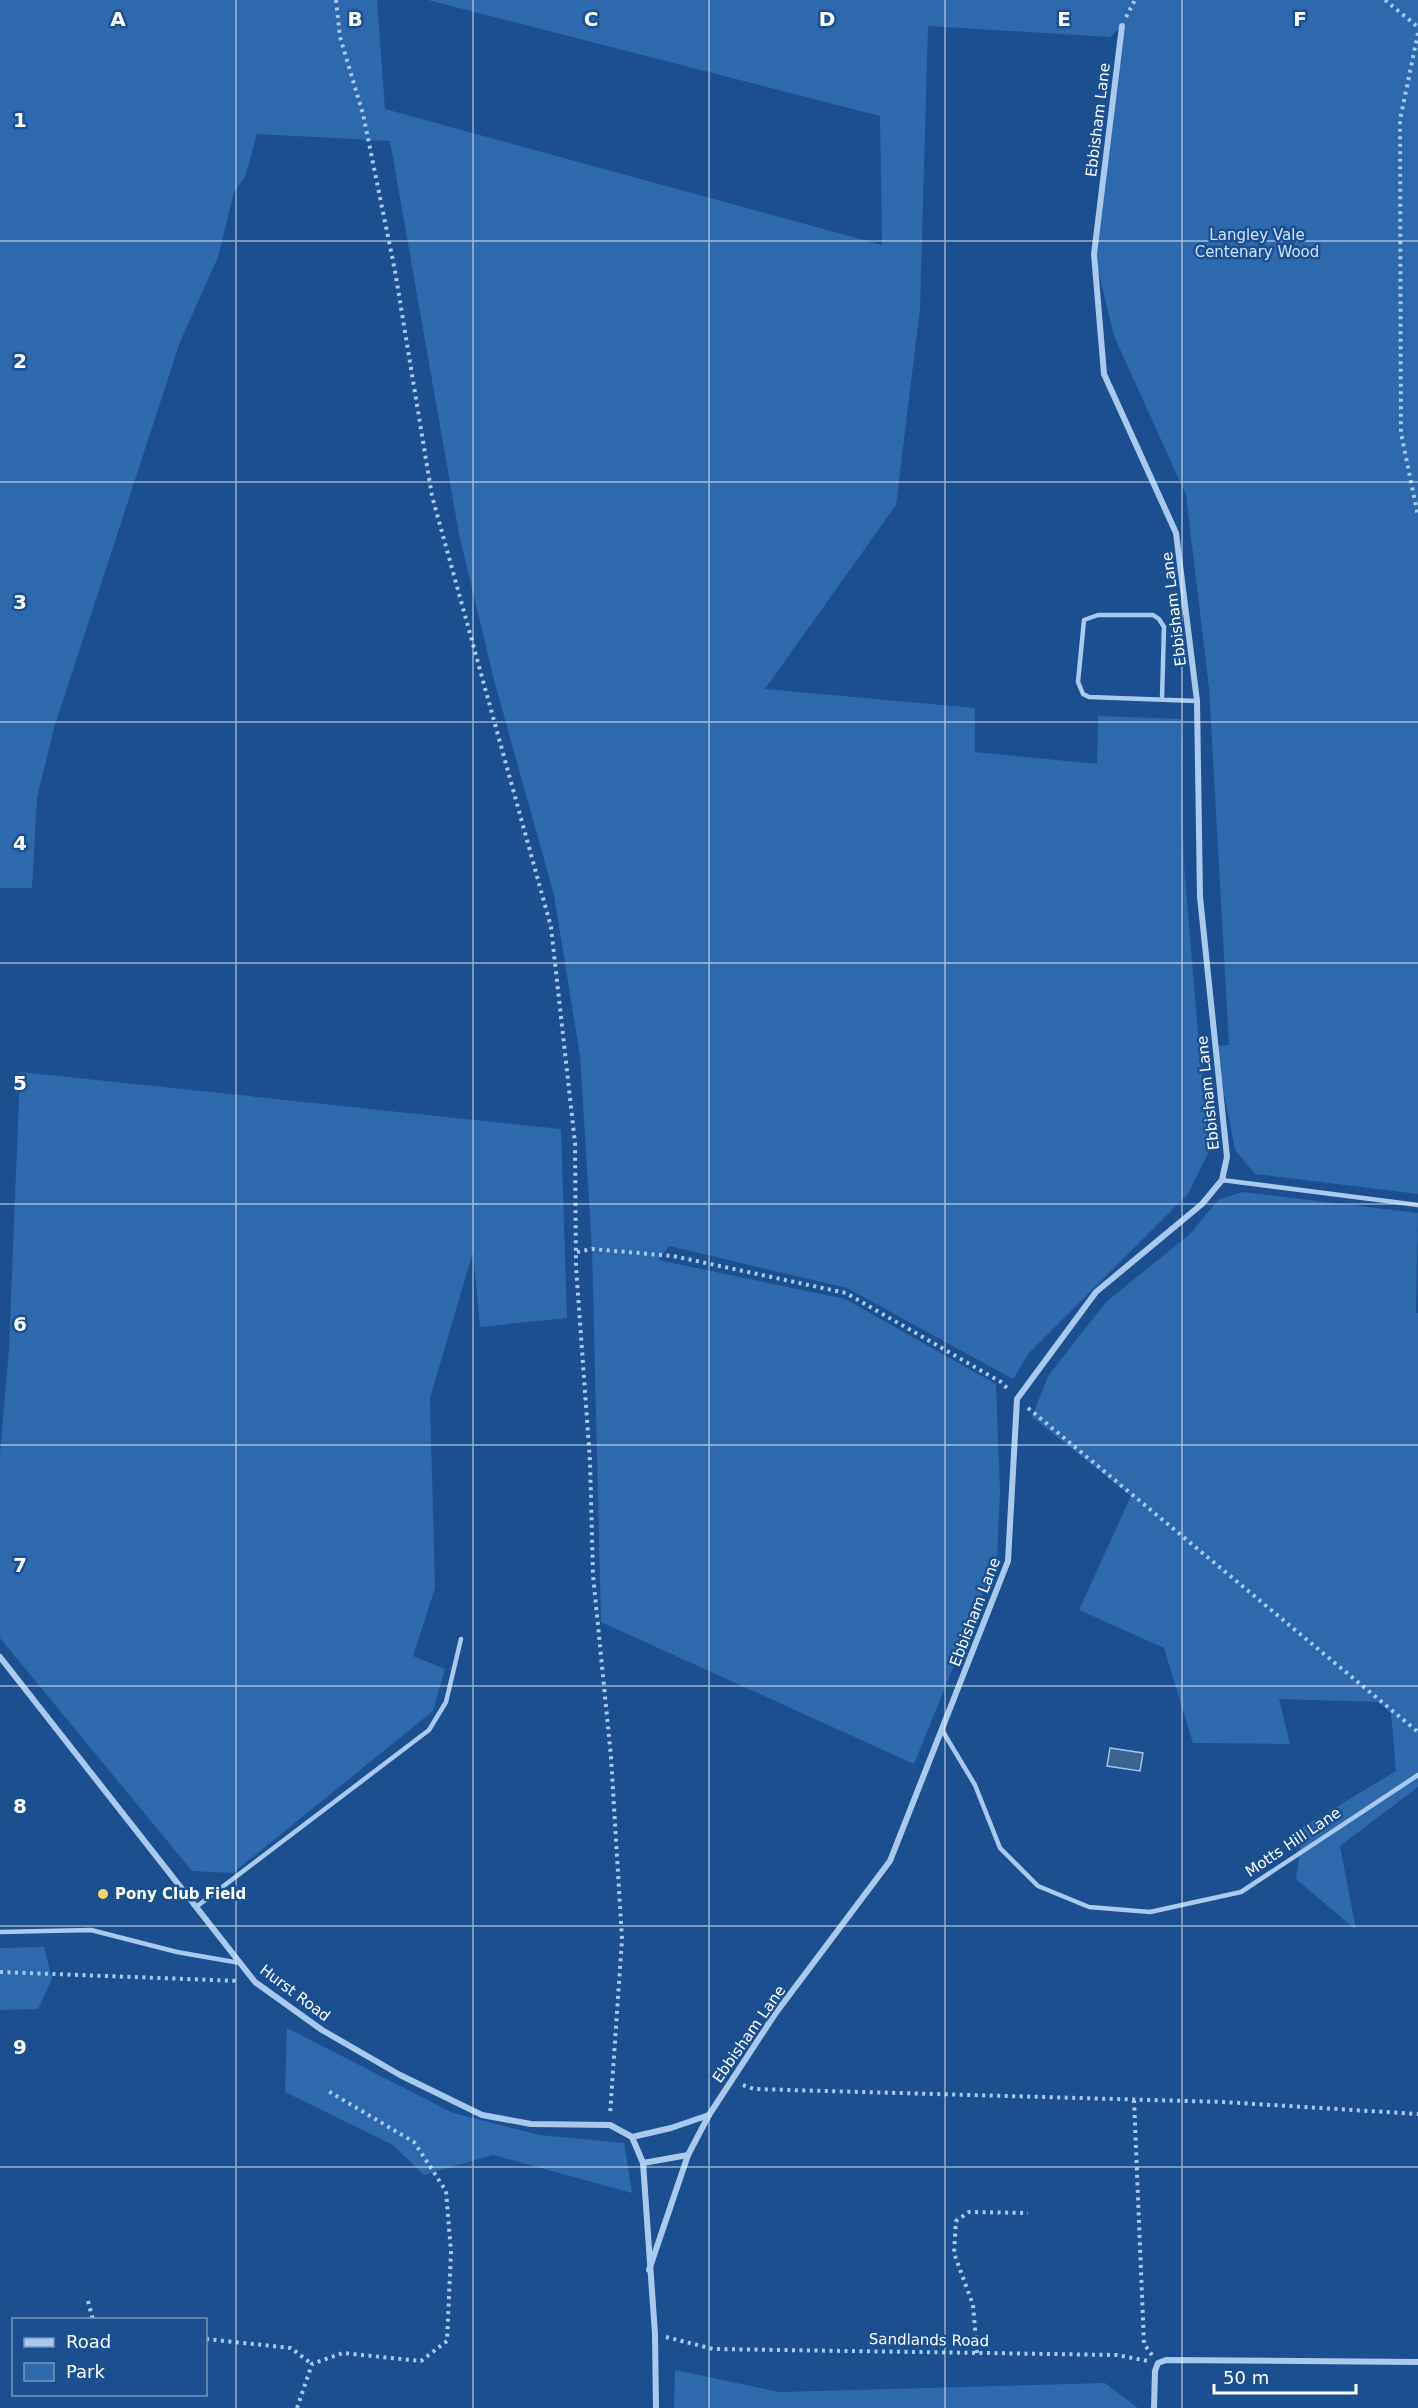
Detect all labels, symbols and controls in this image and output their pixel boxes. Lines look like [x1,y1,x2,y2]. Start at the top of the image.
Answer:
text: A [110,7,126,31]
text: B [347,7,363,31]
text: C [584,7,598,31]
text: D [819,7,835,31]
text: E [1057,7,1071,31]
text: F [1293,7,1307,31]
street label: Ebbisham Lane [1082,62,1114,178]
text: 1 [13,108,27,132]
park label: Langley Vale Centenary Wood [1195,226,1319,261]
text: 2 [13,349,27,373]
street label: Ebbisham Lane [1158,551,1190,667]
text: 3 [13,590,27,614]
text: 4 [13,831,27,855]
street label: Ebbisham Lane [1193,1035,1223,1151]
text: 5 [13,1071,27,1095]
text: 6 [13,1312,27,1336]
text: 7 [13,1553,27,1577]
street label: Ebbisham Lane [946,1555,1004,1669]
text: 8 [13,1794,27,1818]
street label: Motts Hill Lane [1242,1803,1344,1881]
place label: Pony Club Field [115,1885,246,1903]
marker: Pony Club Field [96,1887,110,1901]
street label: Hurst Road [256,1961,334,2025]
street label: Ebbisham Lane [709,1982,789,2086]
text: 9 [13,2035,27,2059]
legend [12,2318,207,2396]
street label: Sandlands Road [869,2330,989,2350]
text: Road [66,2331,111,2352]
scale bar [1214,2357,1356,2395]
text: Park [66,2361,105,2382]
text: 50 m [1223,2367,1269,2388]

